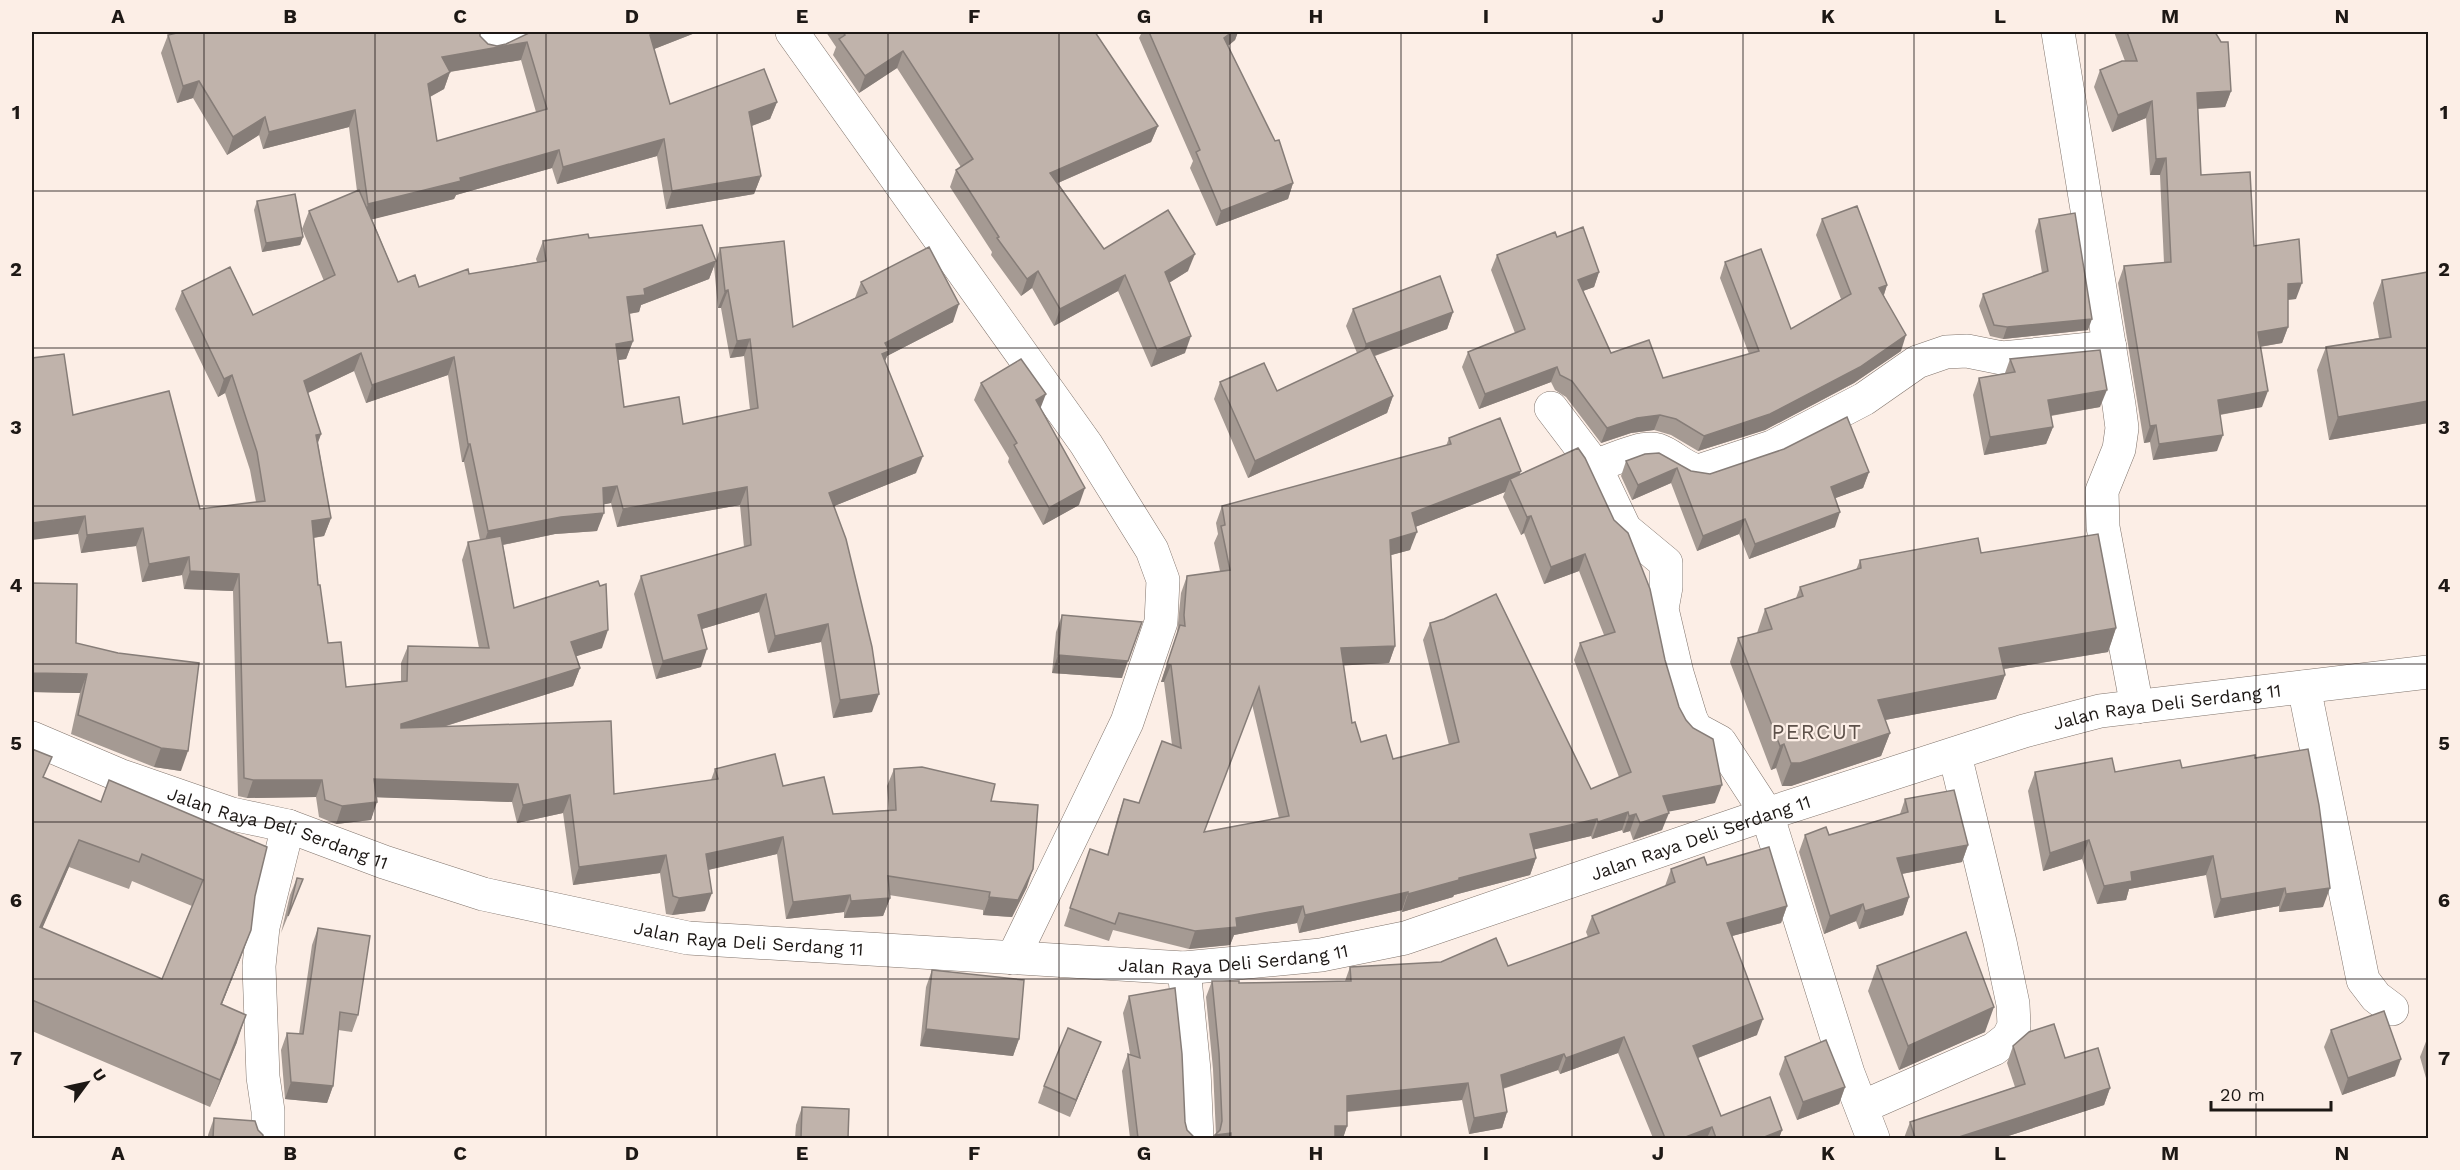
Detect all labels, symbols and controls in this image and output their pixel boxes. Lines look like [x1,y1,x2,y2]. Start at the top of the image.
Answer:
text: A [111,4,125,28]
text: B [283,4,297,28]
text: C [453,4,467,28]
text: D [625,4,639,28]
text: E [796,4,808,28]
text: F [968,4,980,28]
text: G [1137,4,1151,28]
text: H [1309,4,1323,28]
text: I [1483,4,1489,28]
text: J [1652,4,1664,28]
text: K [1821,4,1835,28]
text: L [1994,4,2006,28]
text: M [2161,4,2179,28]
text: N [2335,4,2349,28]
text: 1 [12,100,20,124]
text: 1 [2440,100,2448,124]
text: 2 [10,257,22,281]
text: 2 [2438,257,2450,281]
text: 3 [10,415,22,439]
text: 3 [2438,415,2450,439]
text: 4 [10,573,23,597]
text: 4 [2438,573,2451,597]
street label: Jalan Raya Deli Serdang 11 [2050,679,2282,733]
district label: PERCUT [1771,719,1863,744]
text: 5 [10,731,22,755]
text: 5 [2438,731,2450,755]
street label: Jalan Raya Deli Serdang 11 [165,782,391,873]
street label: Jalan Raya Deli Serdang 11 [1588,790,1813,884]
text: 6 [10,888,22,912]
text: 6 [2438,888,2450,912]
street label: Jalan Raya Deli Serdang 11 [632,916,864,959]
street label: Jalan Raya Deli Serdang 11 [1118,939,1350,979]
text: 7 [10,1046,22,1070]
text: 7 [2438,1046,2450,1070]
north arrow [57,1053,117,1113]
text: U [88,1065,110,1085]
scale bar [2211,1074,2331,1112]
text: 20 m [2220,1084,2265,1105]
text: A [111,1141,125,1165]
text: B [283,1141,297,1165]
text: C [453,1141,467,1165]
text: D [625,1141,639,1165]
text: E [796,1141,808,1165]
text: F [968,1141,980,1165]
text: G [1137,1141,1151,1165]
text: H [1309,1141,1323,1165]
text: I [1483,1141,1489,1165]
text: J [1652,1141,1664,1165]
text: K [1821,1141,1835,1165]
text: L [1994,1141,2006,1165]
text: M [2161,1141,2179,1165]
text: N [2335,1141,2349,1165]

